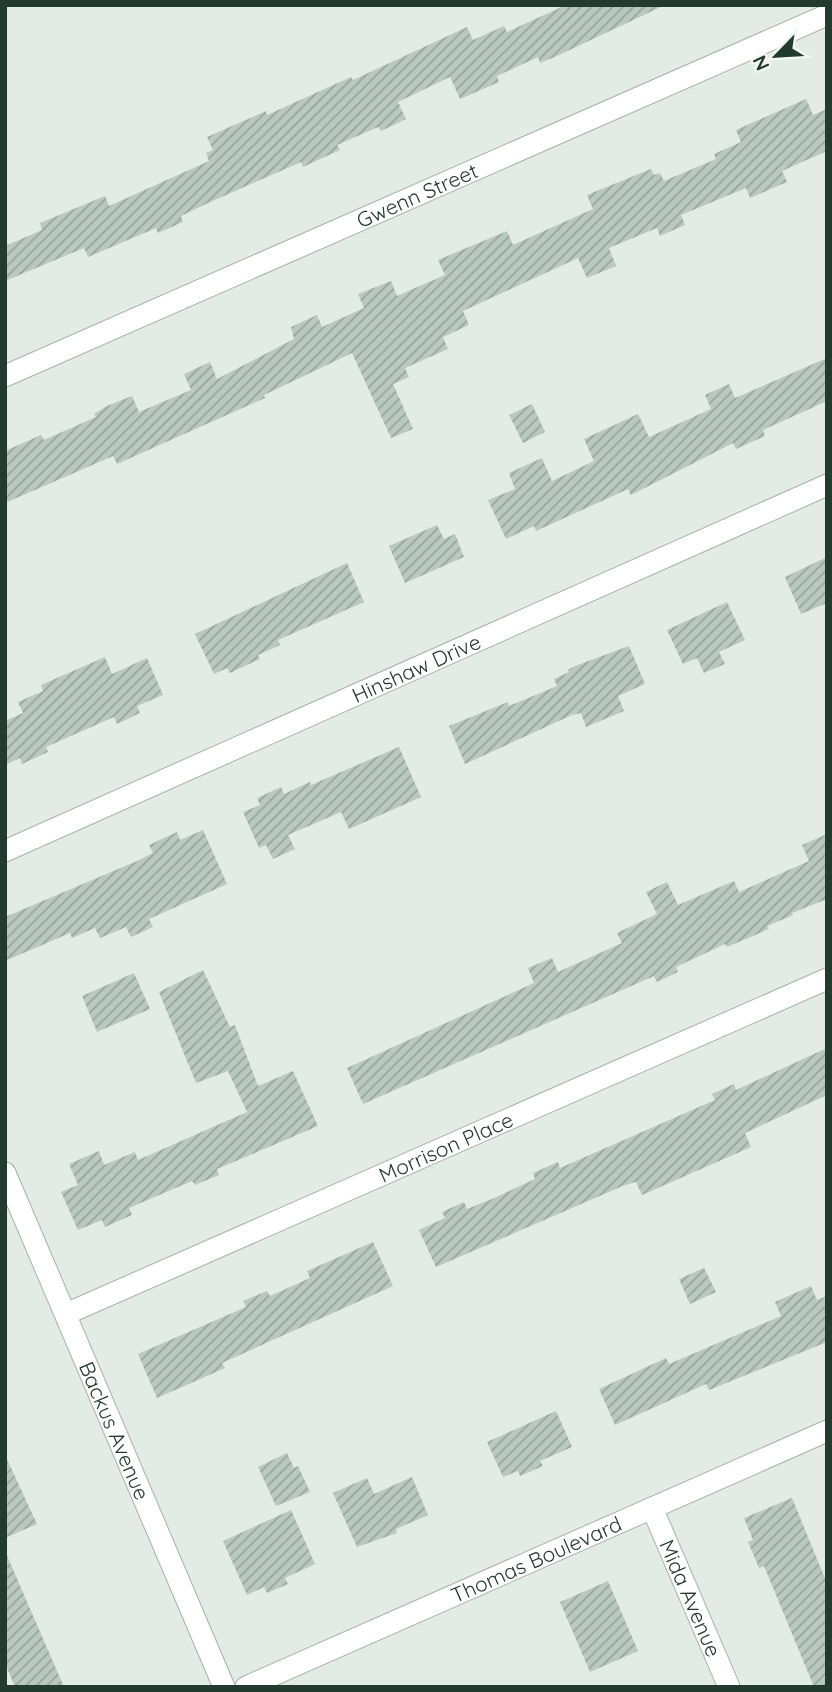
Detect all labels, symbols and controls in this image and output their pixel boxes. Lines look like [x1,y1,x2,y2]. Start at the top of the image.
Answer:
north arrow [741,21,811,91]
text: N [747,52,774,75]
street label: Gwenn Street [352,157,482,233]
street label: Hinshaw Drive [348,628,485,708]
street label: Morrison Place [375,1106,517,1188]
street label: Backus Avenue [74,1357,156,1504]
street label: Thomas Boulevard [447,1510,625,1608]
street label: Mida Avenue [654,1536,727,1661]

